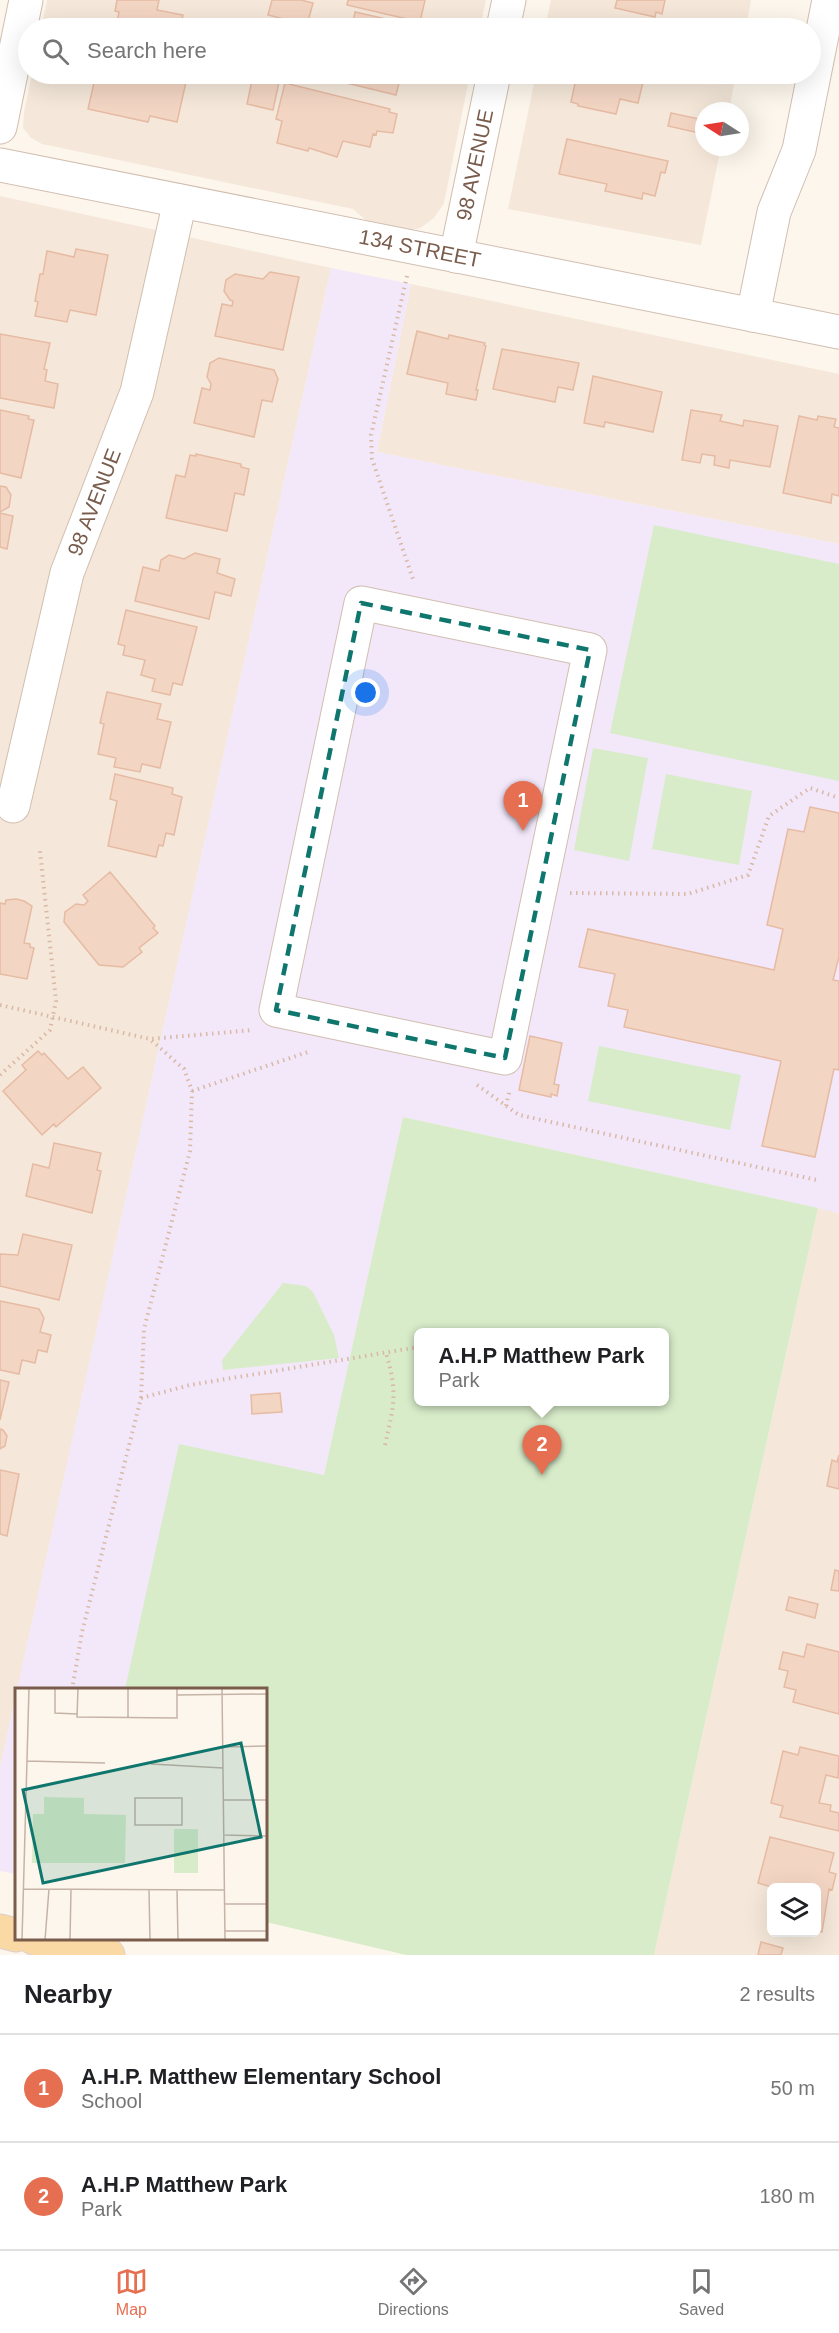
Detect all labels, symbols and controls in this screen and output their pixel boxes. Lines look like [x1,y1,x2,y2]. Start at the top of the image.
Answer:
search box [18,18,821,84]
icon: search [39,35,72,68]
text: Search here [87,38,207,63]
north arrow [695,102,749,156]
street label: 98 AVENUE [452,107,497,222]
street label: 134 STREET [357,225,483,271]
street label: 98 AVENUE [63,445,125,559]
your location [351,678,380,707]
pin: 1 [504,782,542,831]
popup [414,1328,669,1406]
text: A.H.P Matthew Park [438,1343,645,1368]
text: Park [438,1369,480,1391]
pin: 2 [522,1426,562,1475]
inset map [15,1688,267,1940]
map controls [767,1883,821,1937]
button: layers [767,1883,821,1937]
text: Nearby [24,1979,112,2009]
text: 2 results [739,1983,815,2005]
text: A.H.P. Matthew Elementary School [81,2064,441,2089]
text: 1 [38,2077,49,2099]
text: 50 m [771,2077,815,2099]
text: School [81,2090,142,2112]
text: A.H.P Matthew Park [81,2172,287,2197]
text: 2 [38,2185,49,2207]
text: 180 m [759,2185,815,2207]
text: Park [81,2198,122,2220]
tab: Map [115,2265,148,2319]
tab: Directions [378,2265,449,2319]
tab: Saved [679,2265,724,2319]

